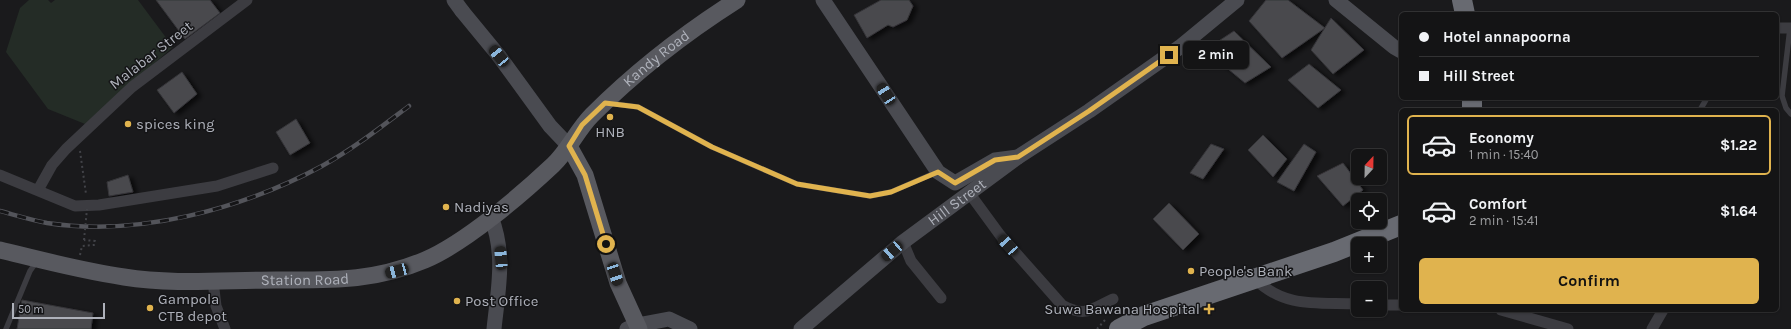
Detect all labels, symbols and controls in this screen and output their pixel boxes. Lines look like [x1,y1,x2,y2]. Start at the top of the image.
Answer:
street label: Malabar Street [106,17,197,93]
street label: Kandy Road [619,26,693,91]
text: Hotel annapoorna [1443,28,1571,46]
callout: 2 min [1183,41,1249,69]
car [487,43,511,69]
route end [1160,46,1178,64]
text: 2 min [1198,47,1234,62]
text: Hill Street [1443,67,1515,85]
car [874,81,898,107]
marker: HNB [605,112,615,122]
place label: spices king [136,115,215,133]
marker: spices king [123,119,133,129]
place label: HNB [595,123,625,141]
icon: car [1421,127,1457,163]
text: Economy [1469,129,1534,147]
text: $1.22 [1720,136,1757,154]
text: 1 min · 15:40 [1469,147,1538,162]
north arrow [1351,149,1387,185]
map controls [1351,149,1387,317]
street label: Hill Street [924,175,990,230]
button: locate [1351,193,1387,229]
icon: car [1421,193,1457,229]
text: Comfort [1469,195,1527,213]
place label: Nadiyas [454,198,509,216]
marker: Nadiyas [441,202,451,212]
text: $1.64 [1720,202,1757,220]
text: 2 min · 15:41 [1469,213,1538,228]
car [996,232,1020,258]
route start [597,235,615,253]
button: + [1351,237,1387,273]
car [879,239,905,263]
car [494,246,508,270]
button: Confirm [1419,258,1759,304]
car [606,261,624,287]
car [384,262,410,280]
place label: People's Bank [1199,262,1292,280]
marker: People's Bank [1186,266,1196,276]
street label: Station Road [260,270,350,289]
button: − [1351,281,1387,317]
place label: Gampola CTB depot [158,290,227,325]
place label: Post Office [465,292,538,310]
marker: Post Office [452,296,462,306]
place label: Suwa Bawana Hospital [1044,300,1200,318]
scale bar [12,301,105,320]
text: 50 m [18,303,44,316]
marker: Gampola CTB depot [145,303,155,313]
marker: Suwa Bawana Hospital [1203,303,1215,315]

